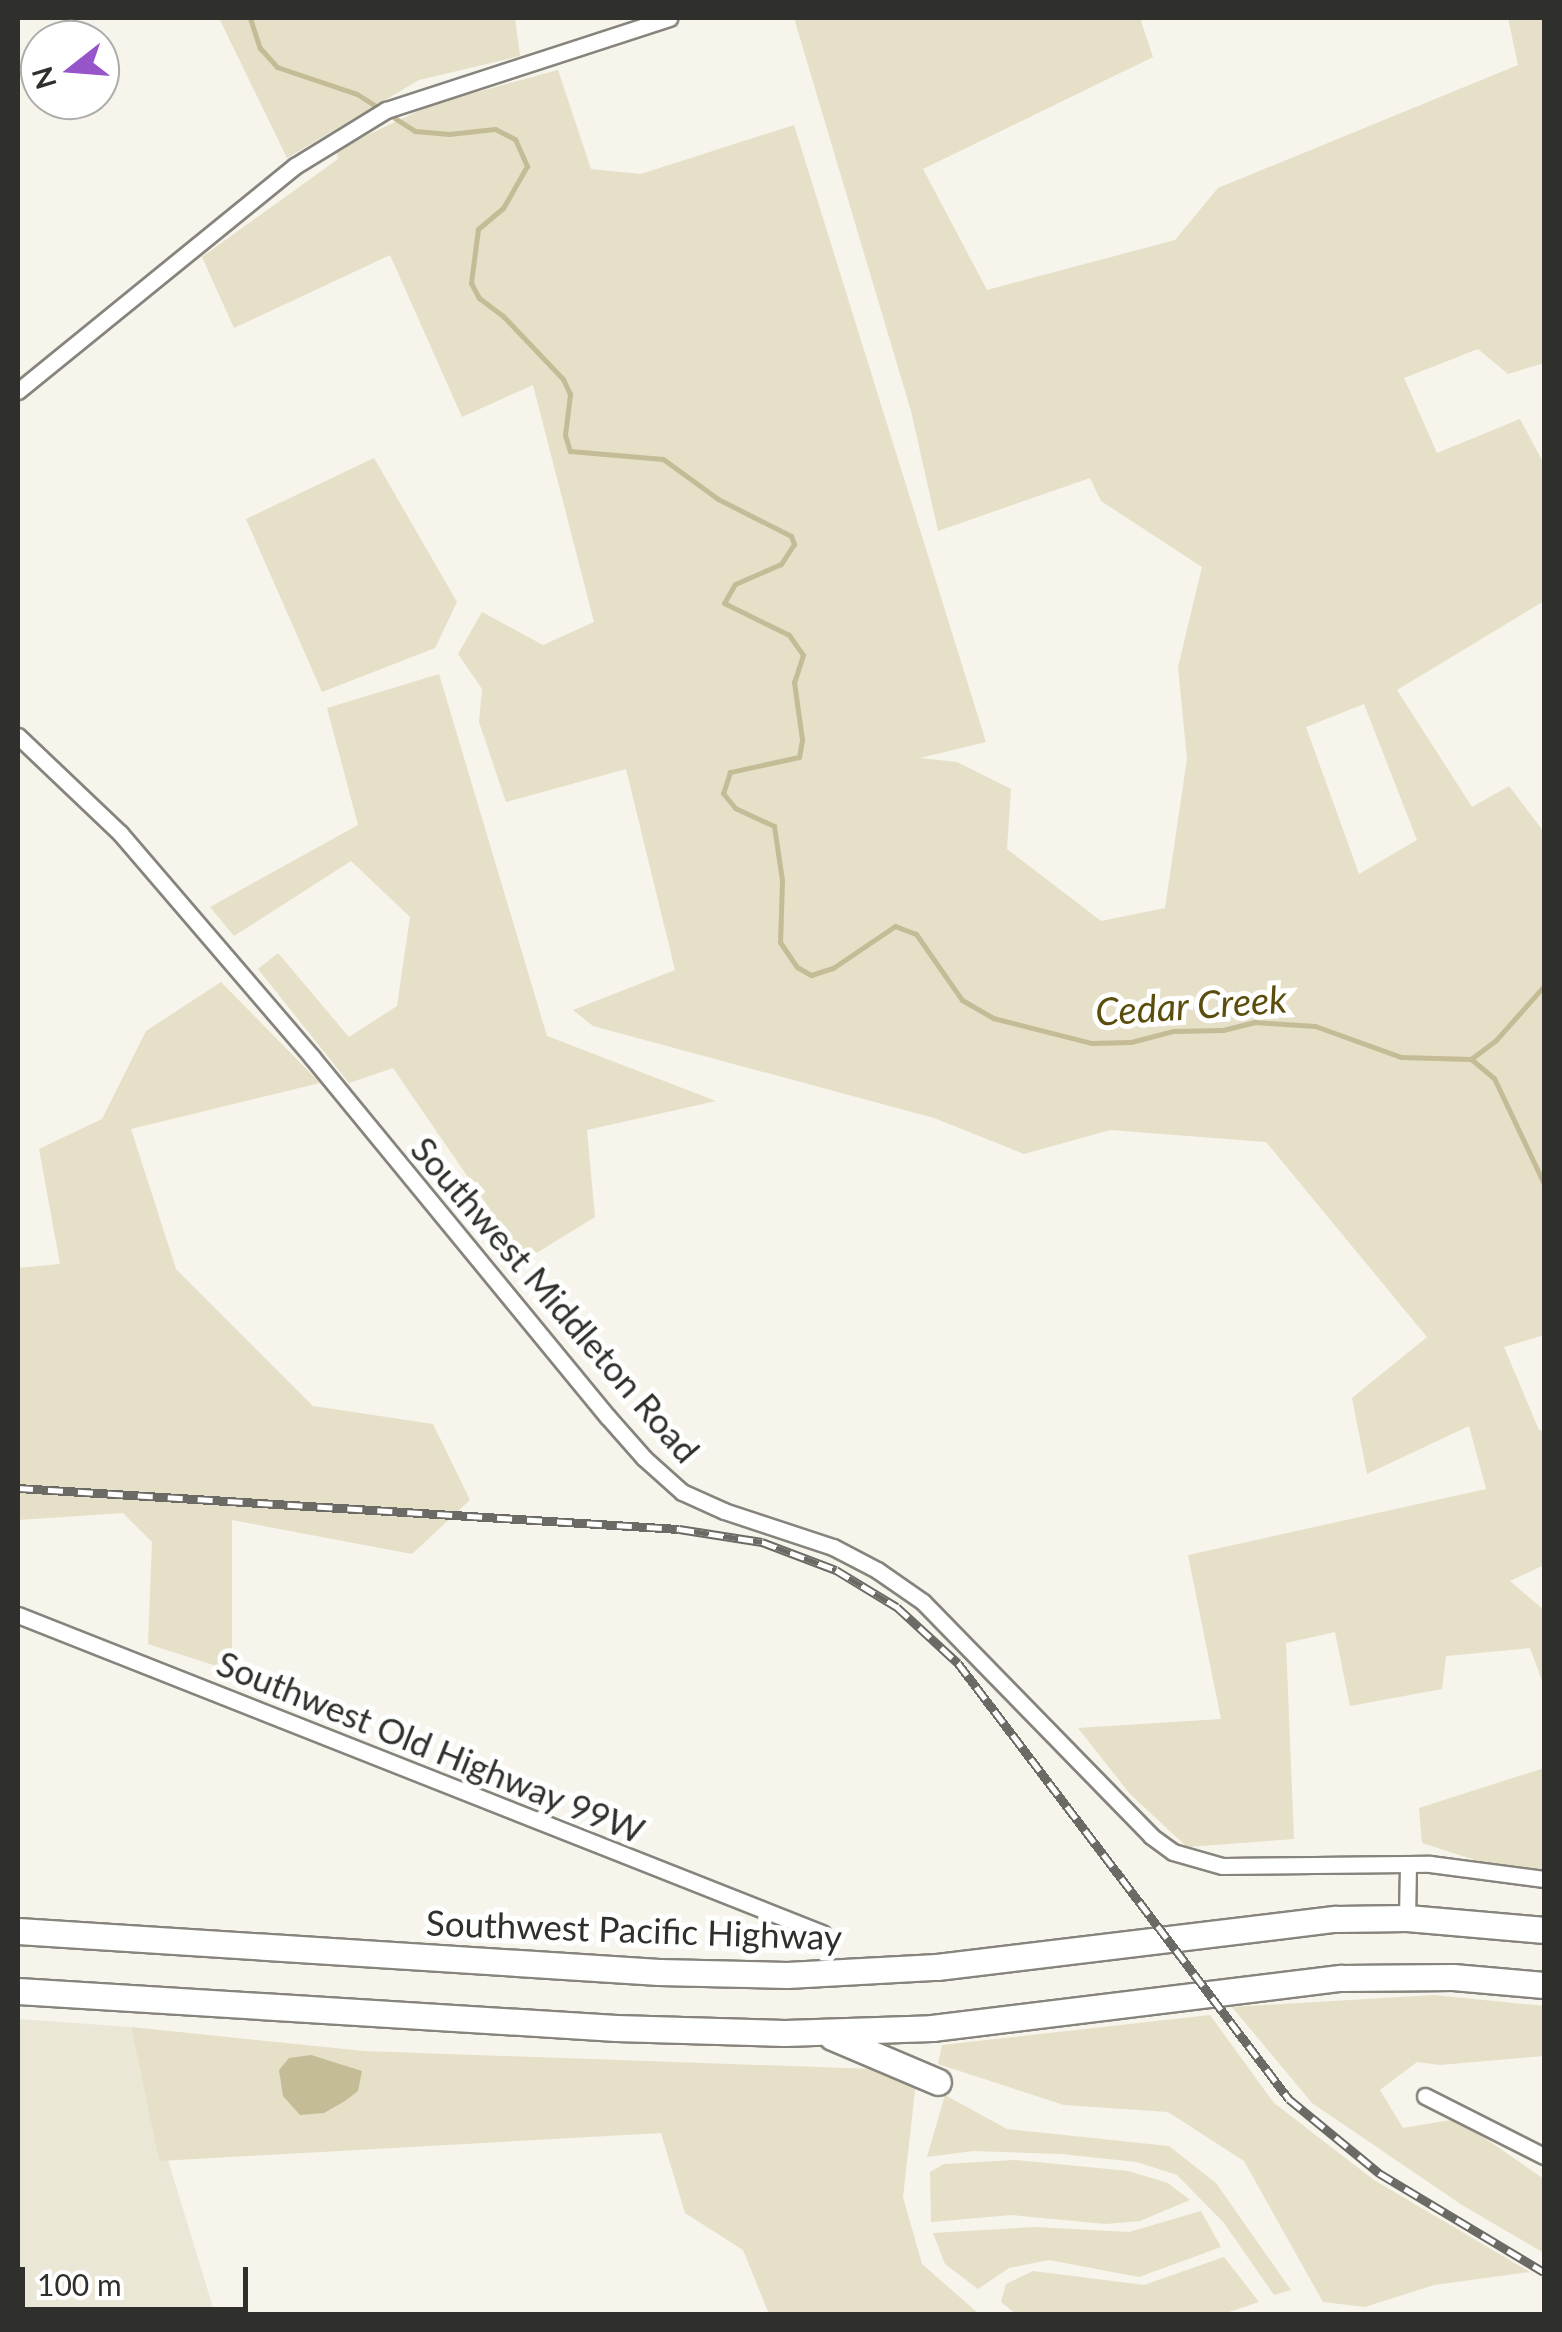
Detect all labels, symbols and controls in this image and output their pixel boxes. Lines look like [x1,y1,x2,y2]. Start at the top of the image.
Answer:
north arrow [20,20,120,120]
text: N [24,63,63,93]
water label: Cedar Creek [1093,976,1289,1034]
street label: Southwest Middleton Road [403,1128,709,1470]
street label: Southwest Old Highway 99W [211,1641,651,1851]
street label: Southwest Pacific Highway [425,1901,843,1957]
scale bar [25,2247,252,2309]
text: 100 m [37,2266,122,2302]

